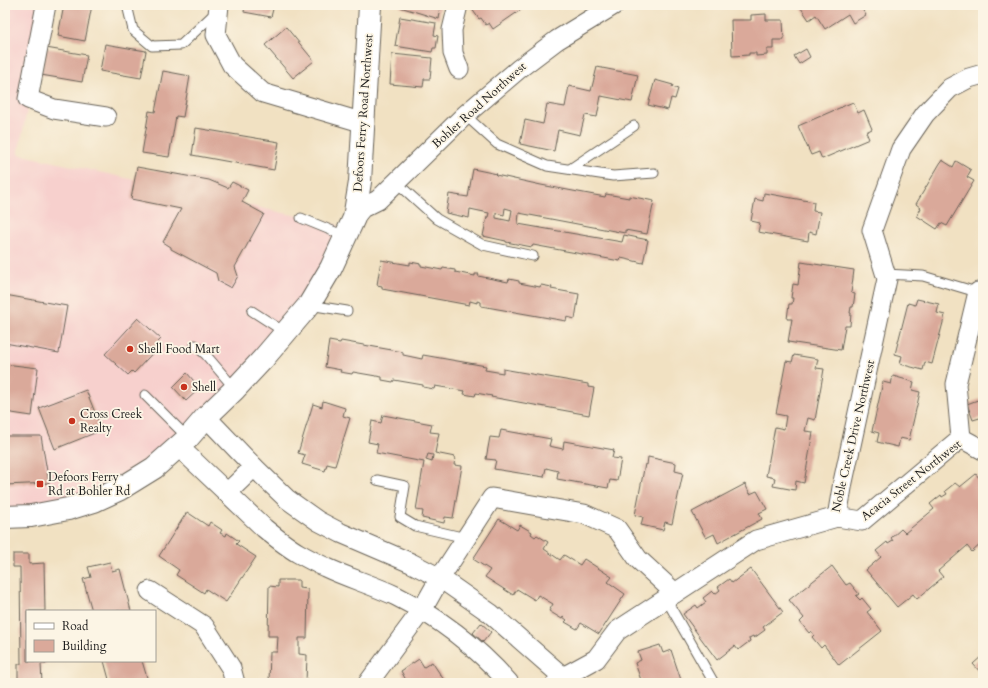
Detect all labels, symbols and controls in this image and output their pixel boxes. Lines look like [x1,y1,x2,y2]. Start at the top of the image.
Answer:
street label: Defoors Ferry Road Northwest [350,33,377,192]
street label: Bohler Road Northwest [429,58,530,152]
place label: Shell Food Mart [138,341,220,357]
marker: Shell Food Mart [125,344,135,354]
street label: Noble Creek Drive Northwest [828,358,878,514]
place label: Shell [192,379,216,395]
marker: Shell [179,382,189,392]
place label: Cross Creek Realty [80,406,143,436]
marker: Cross Creek Realty [67,416,77,426]
street label: Acacia Street Northwest [858,436,965,524]
place label: Defoors Ferry Rd at Bohler Rd [48,469,131,499]
marker: Defoors Ferry Rd at Bohler Rd [35,479,45,489]
legend [26,610,156,662]
text: Road [62,618,89,634]
text: Building [62,638,107,654]

